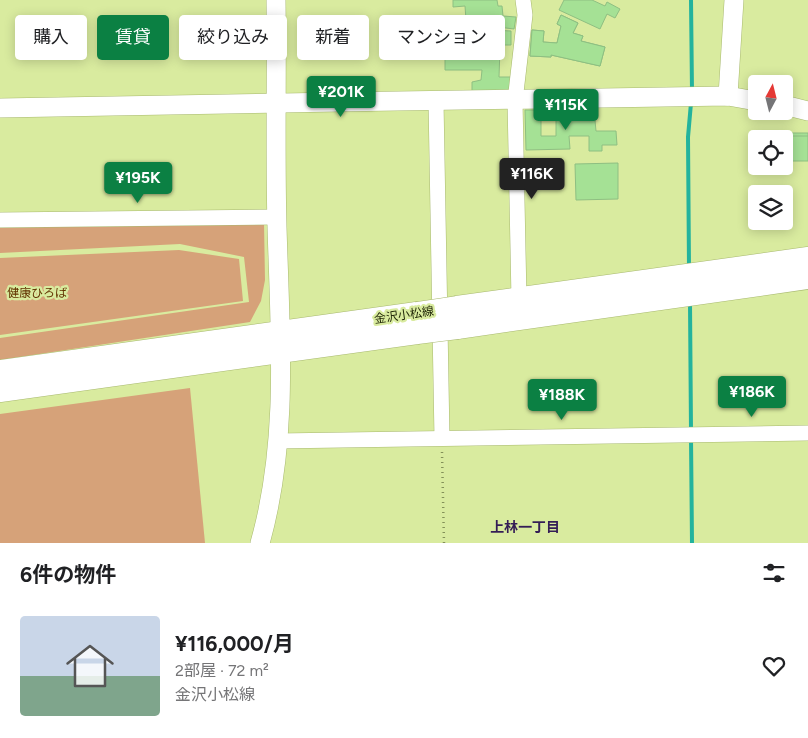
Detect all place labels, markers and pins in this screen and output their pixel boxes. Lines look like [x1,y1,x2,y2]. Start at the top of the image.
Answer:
pin: ¥201K [306,76,376,118]
pin: ¥115K [531,88,601,131]
pin: ¥116K [497,158,567,200]
pin: ¥195K [103,162,173,204]
pin: ¥186K [717,376,787,418]
pin: ¥188K [527,378,597,421]

